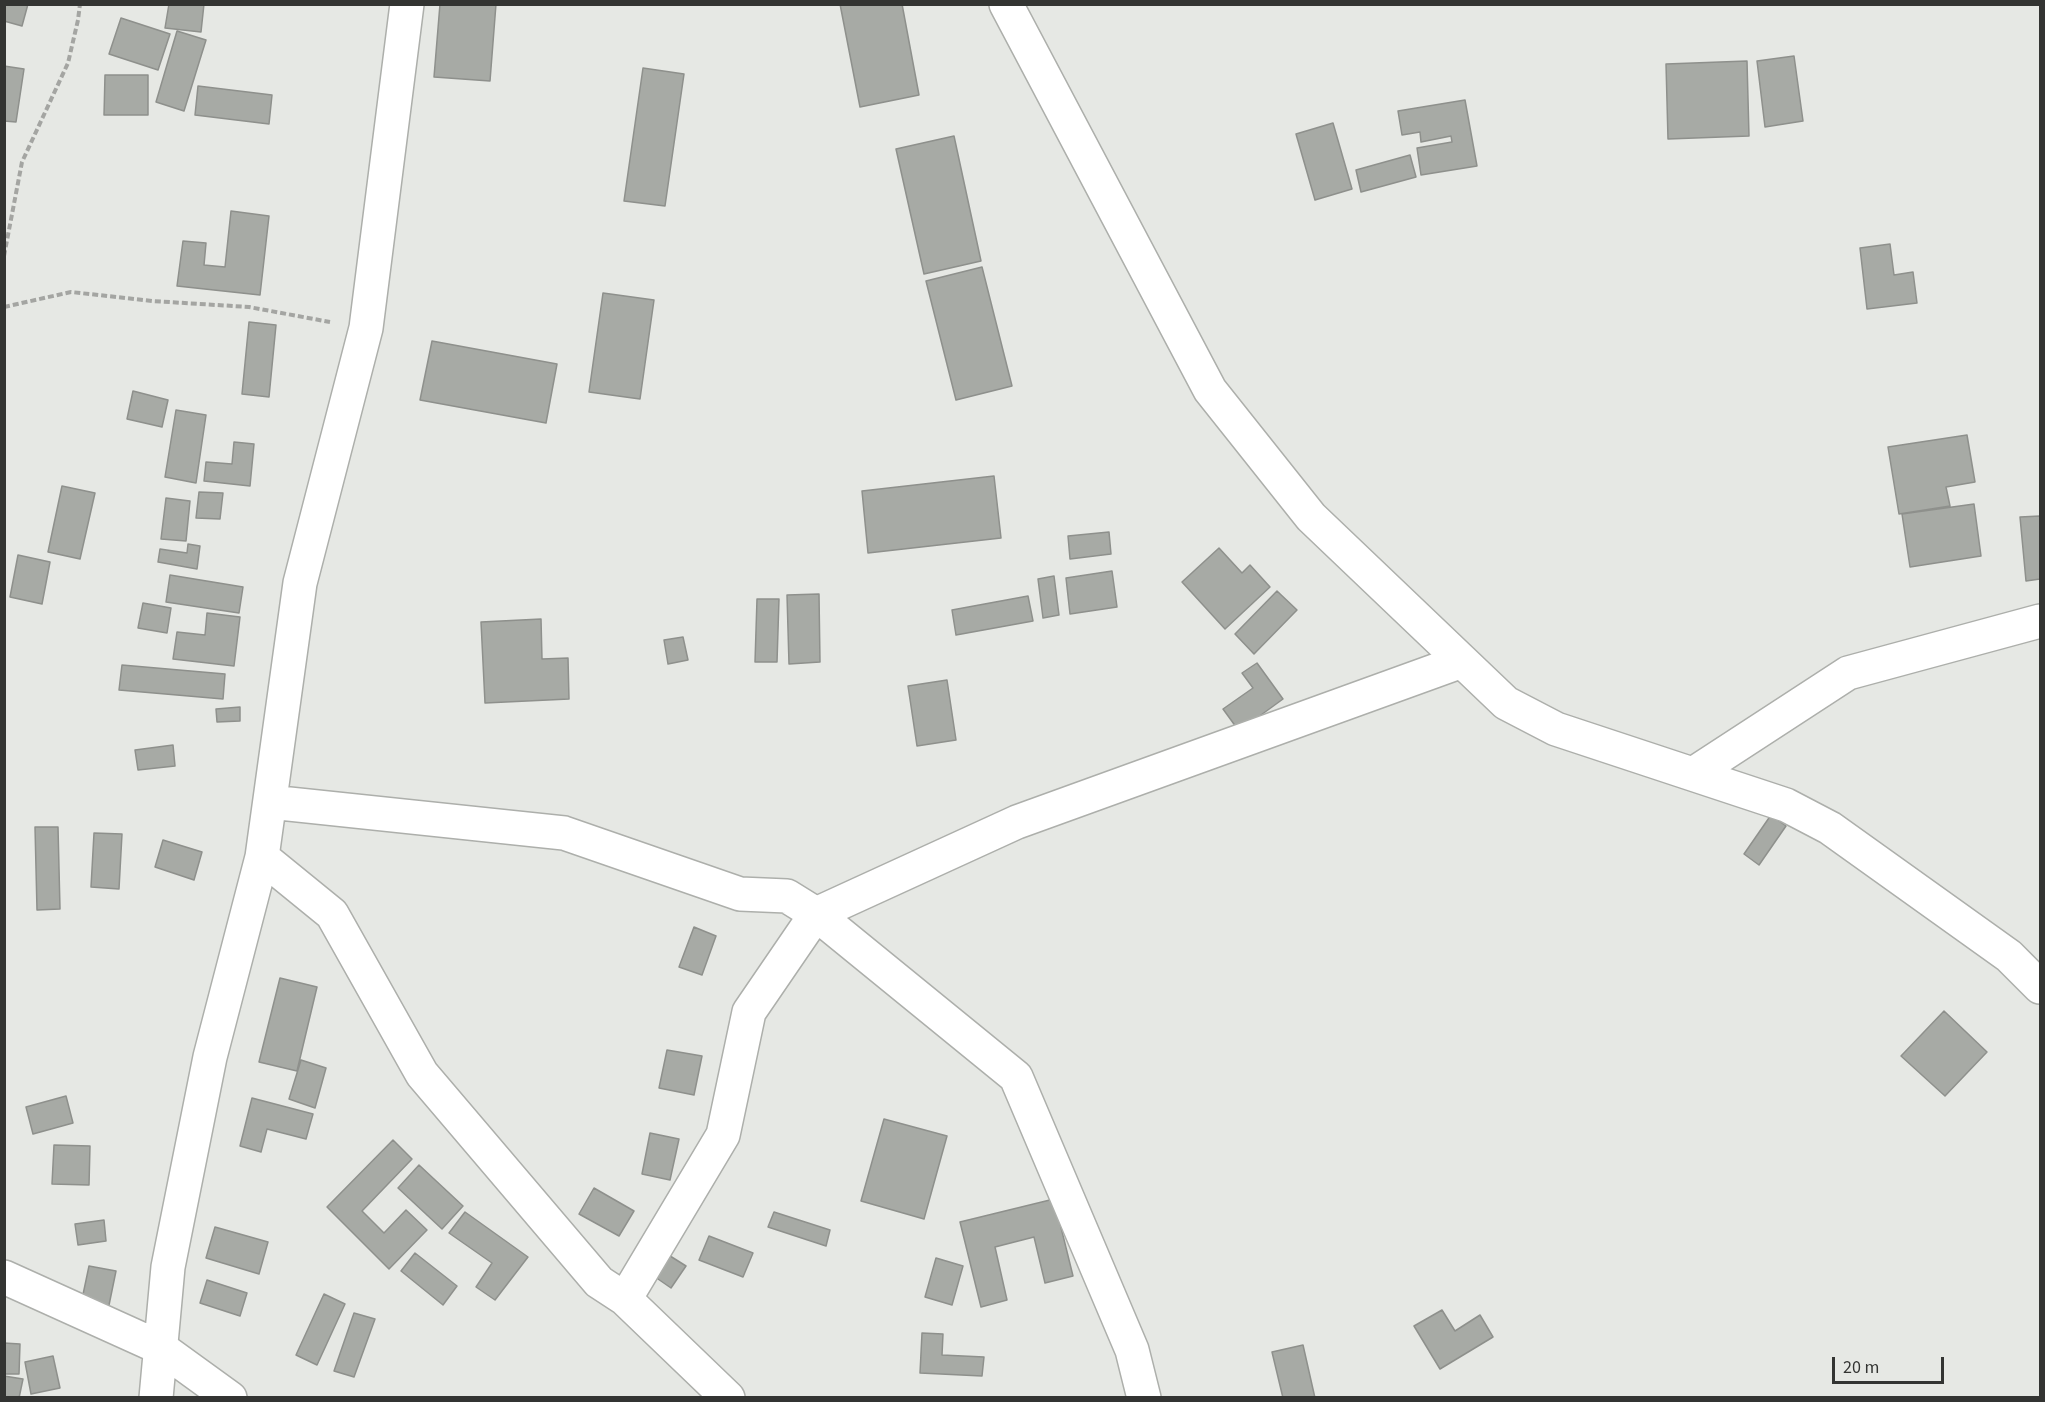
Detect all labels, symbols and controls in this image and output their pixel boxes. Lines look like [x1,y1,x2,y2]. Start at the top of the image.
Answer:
scale bar [1835,1345,1948,1383]
text: 20 m [1843,1355,1879,1380]

